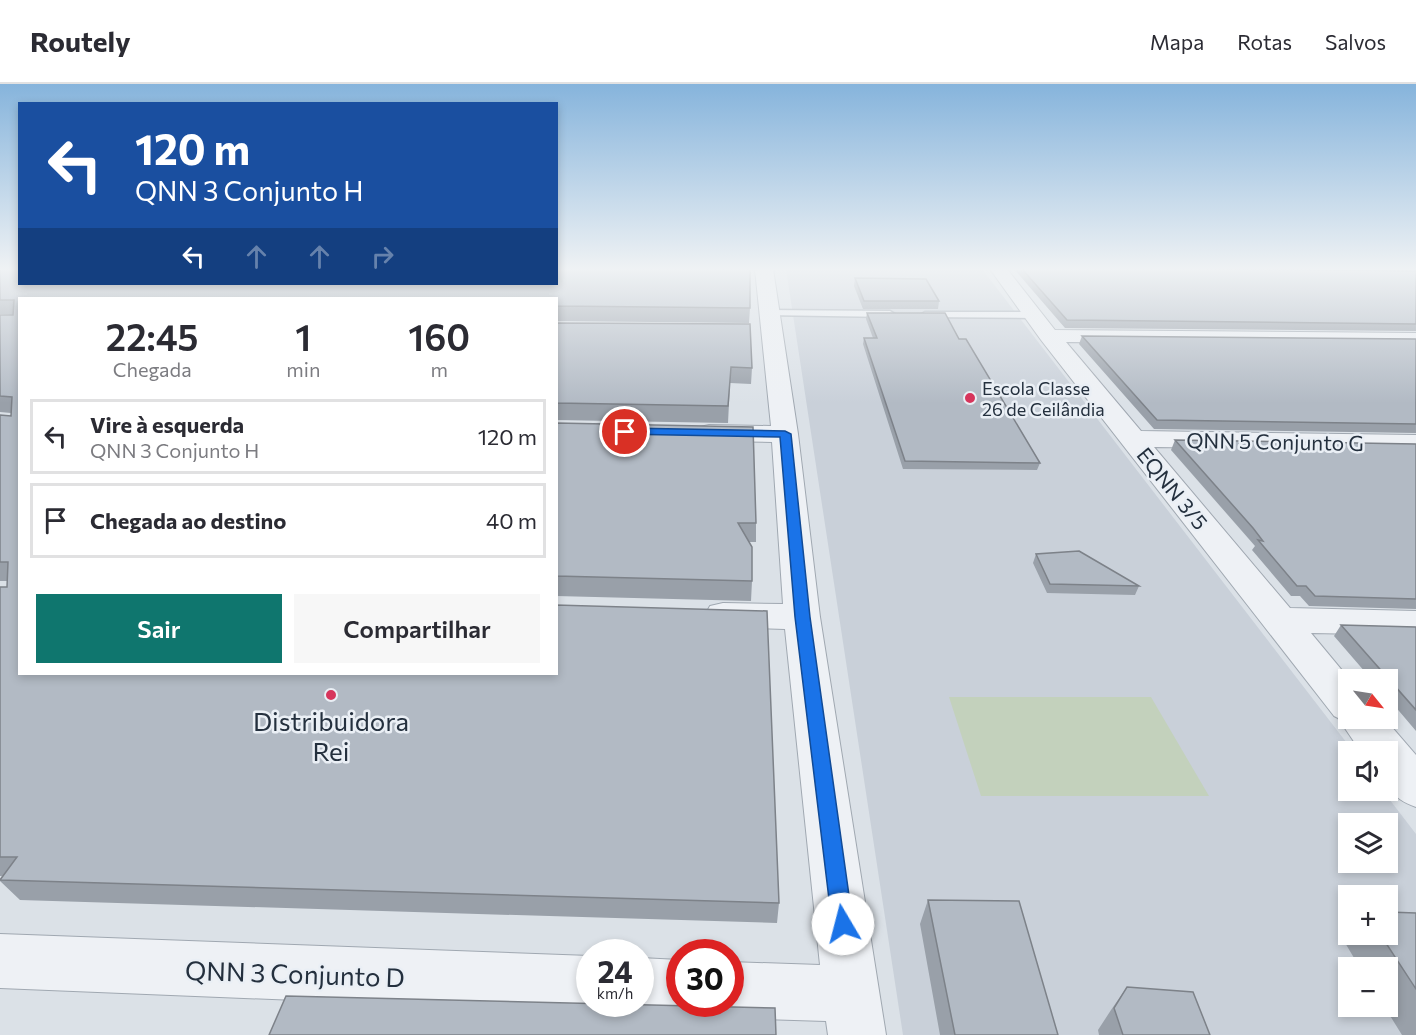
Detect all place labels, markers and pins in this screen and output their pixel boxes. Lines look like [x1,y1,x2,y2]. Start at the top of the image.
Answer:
place label: Escola Classe 26 de Ceilândia [982,377,1105,420]
marker: Escola Classe 26 de Ceilândia [963,391,977,405]
pin [599,406,650,457]
marker: Distribuidora Rei [324,688,338,702]
place label: Distribuidora Rei [253,705,409,766]

